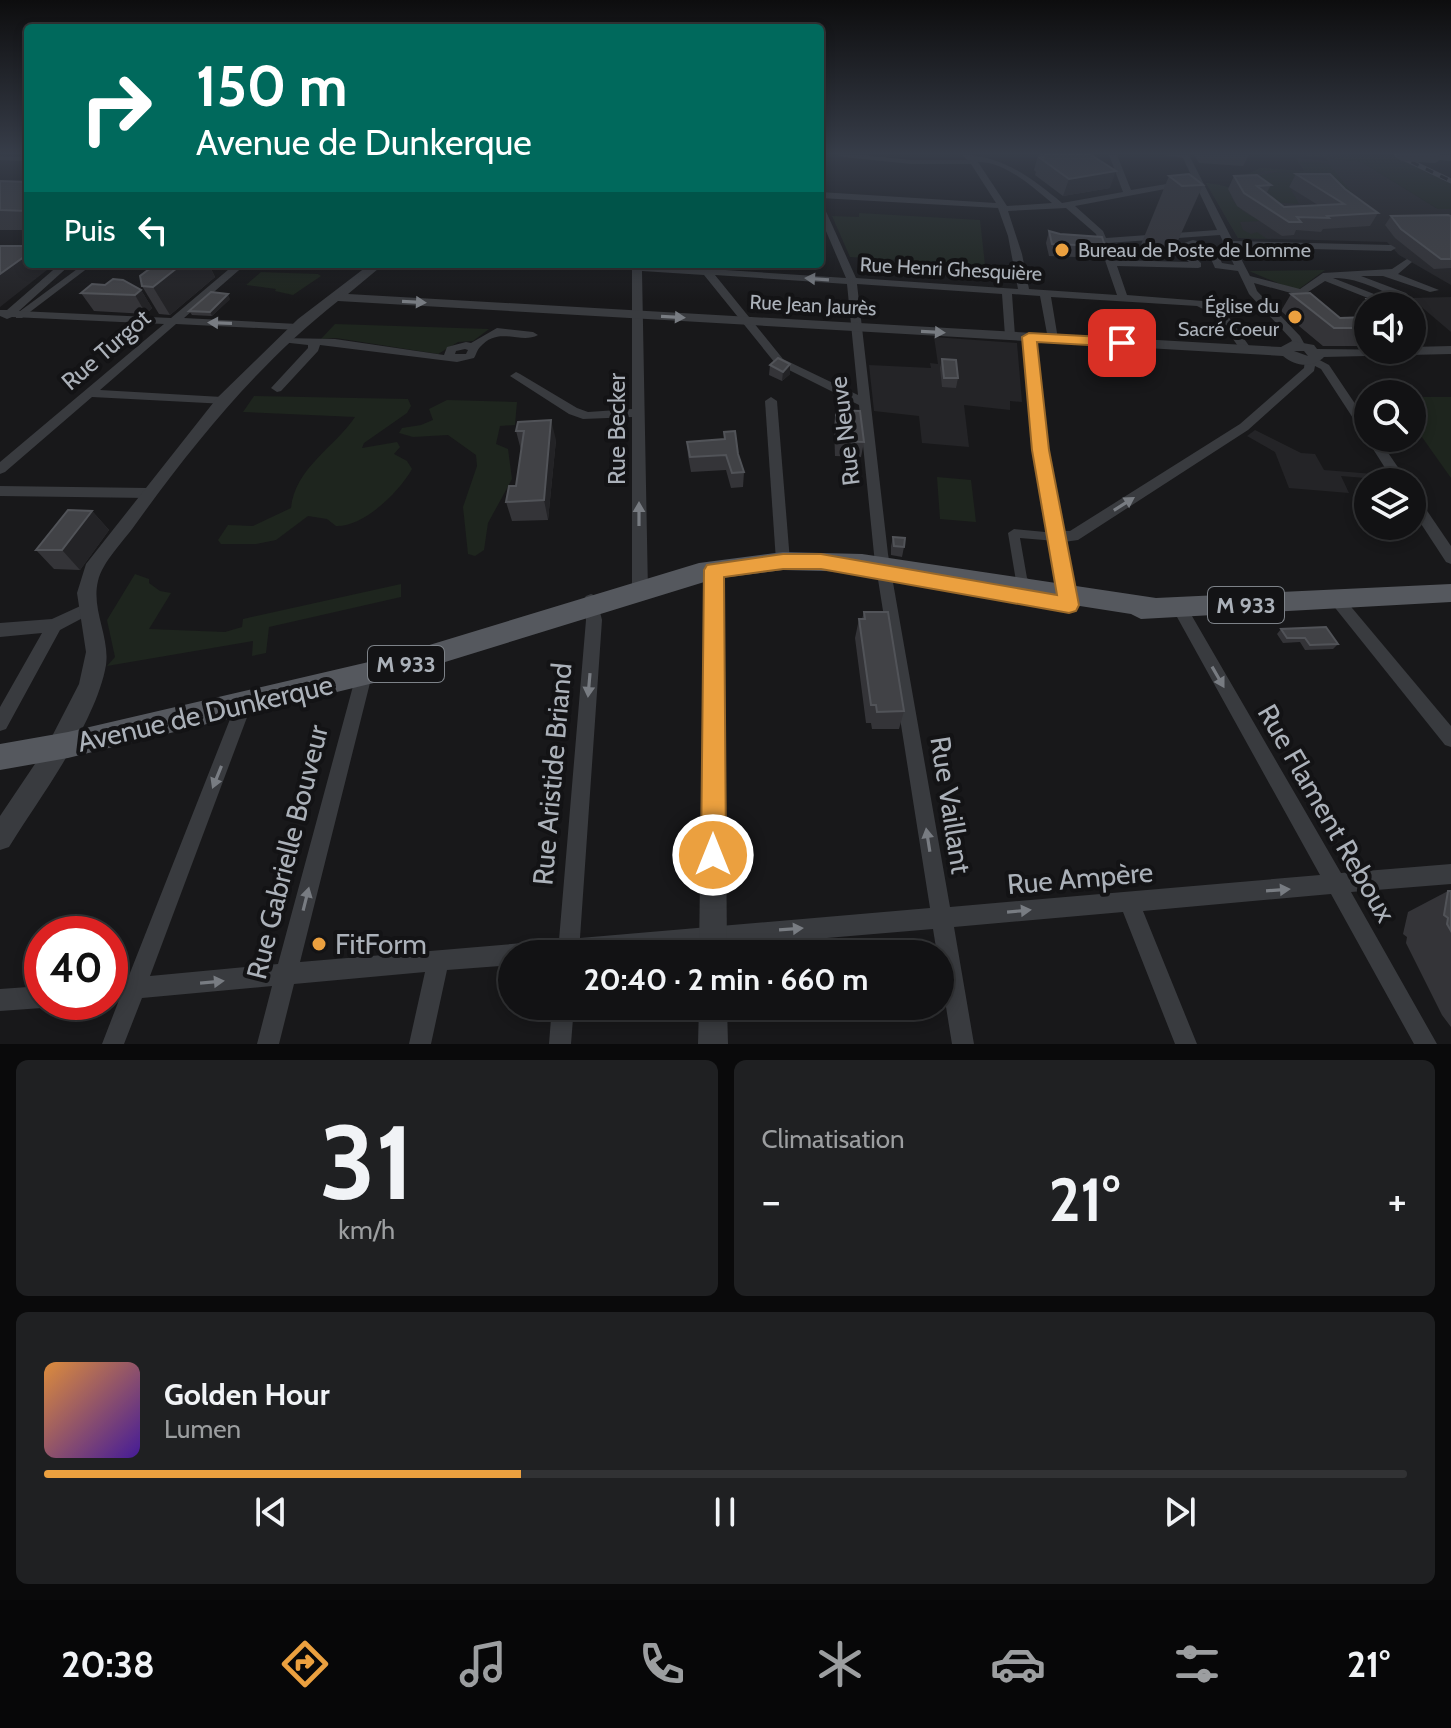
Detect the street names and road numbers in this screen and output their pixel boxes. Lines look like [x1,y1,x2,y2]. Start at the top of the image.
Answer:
street label: Rue Henri Ghesquière [859,252,1043,286]
street label: Rue Jean Jaurès [749,290,877,320]
street label: Rue Turgot [55,303,156,396]
street label: Rue Becker [602,373,631,485]
street label: Rue Neuve [823,375,866,487]
road number: M 933 [1208,587,1284,623]
road number: M 933 [368,646,444,682]
street label: Rue Aristide Briand [525,661,579,887]
street label: Avenue de Dunkerque [74,667,336,759]
street label: Rue Flament Reboux [1251,698,1403,928]
street label: Rue Gabrielle Bouveur [239,721,335,983]
street label: Rue Vaillant [923,734,979,876]
street label: Rue Ampère [1006,855,1154,901]

